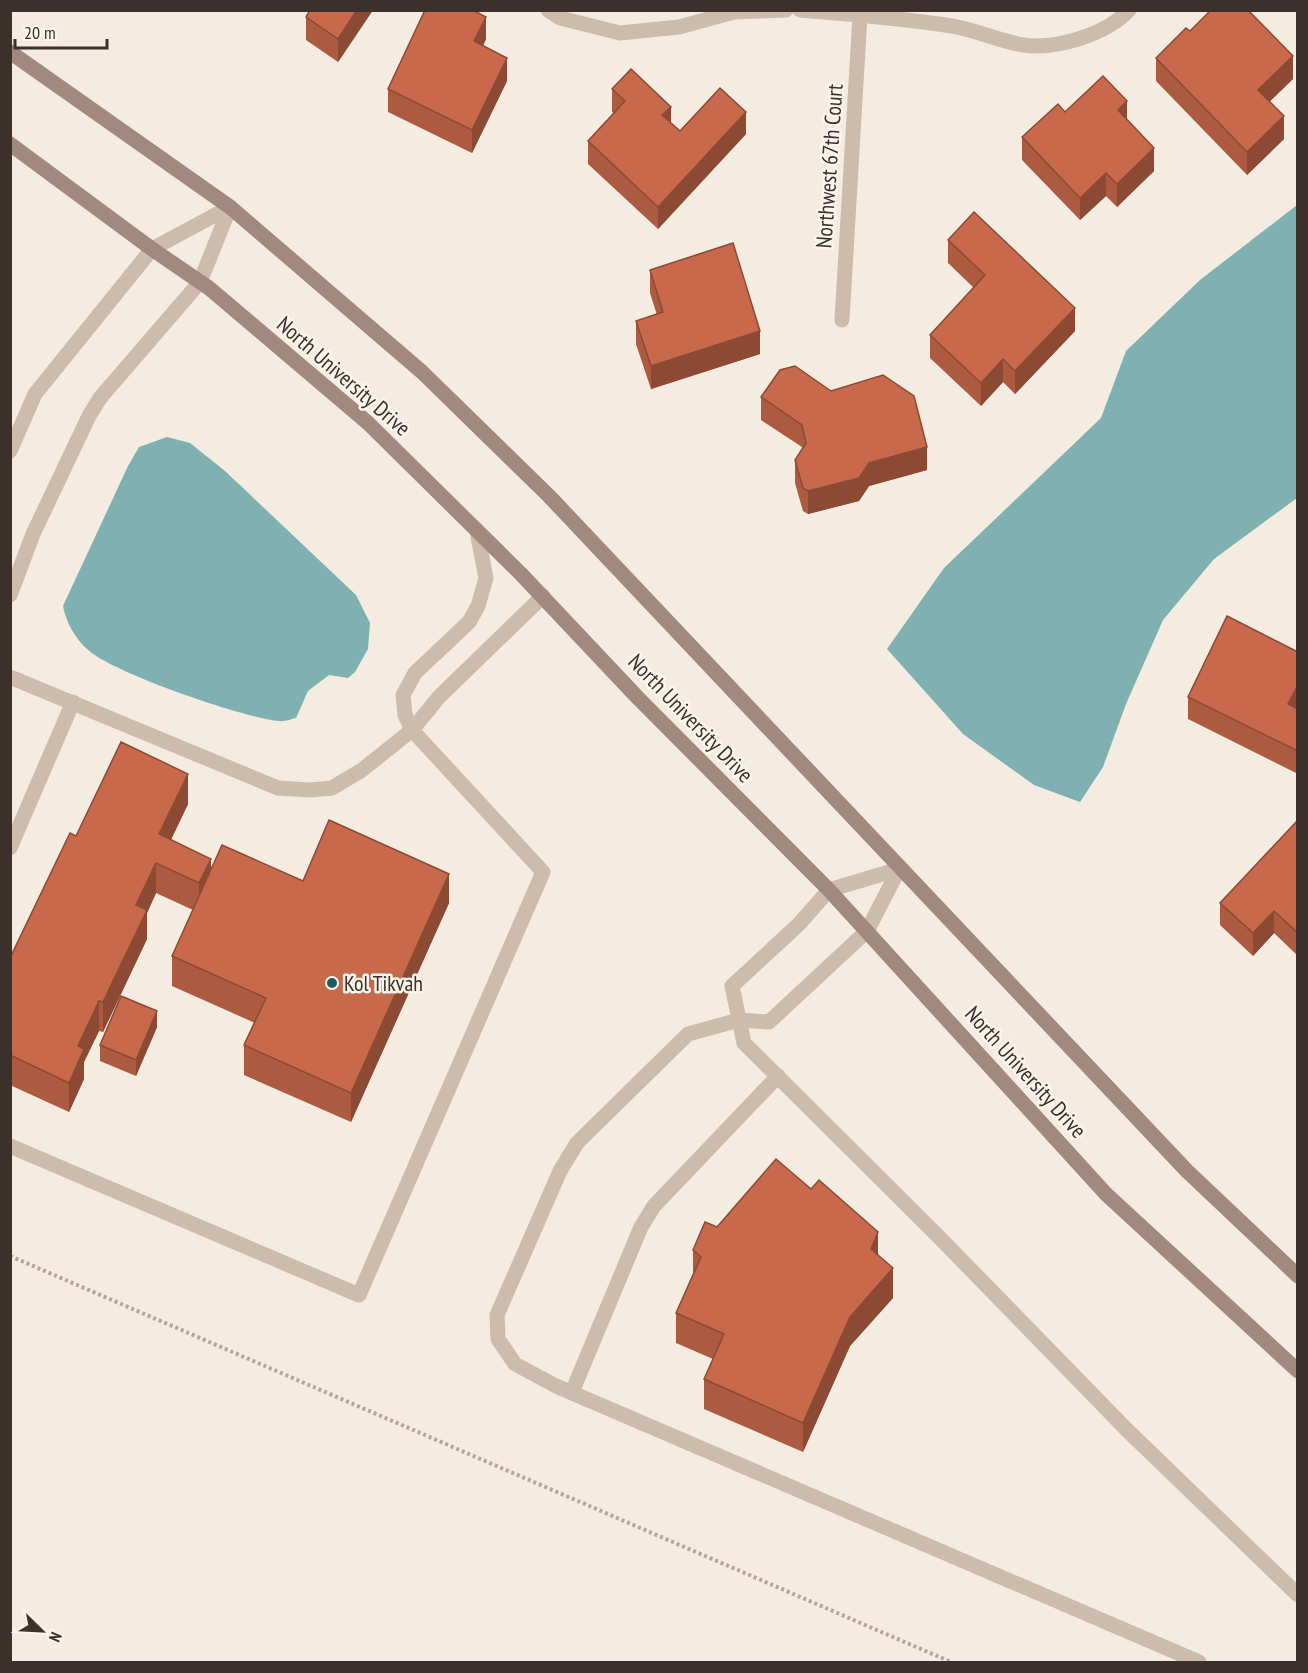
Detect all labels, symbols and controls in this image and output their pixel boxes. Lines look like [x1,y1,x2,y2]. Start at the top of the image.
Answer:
scale bar [15,12,106,50]
text: 20 m [24,21,56,44]
street label: Northwest 67th Court [809,83,849,249]
street label: North University Drive [271,310,417,442]
street label: North University Drive [622,648,760,788]
place label: Kol Tikvah [344,969,423,997]
marker: Kol Tikvah [325,976,339,990]
street label: North University Drive [959,1000,1093,1144]
north arrow [12,1601,72,1661]
text: N [45,1629,67,1645]

